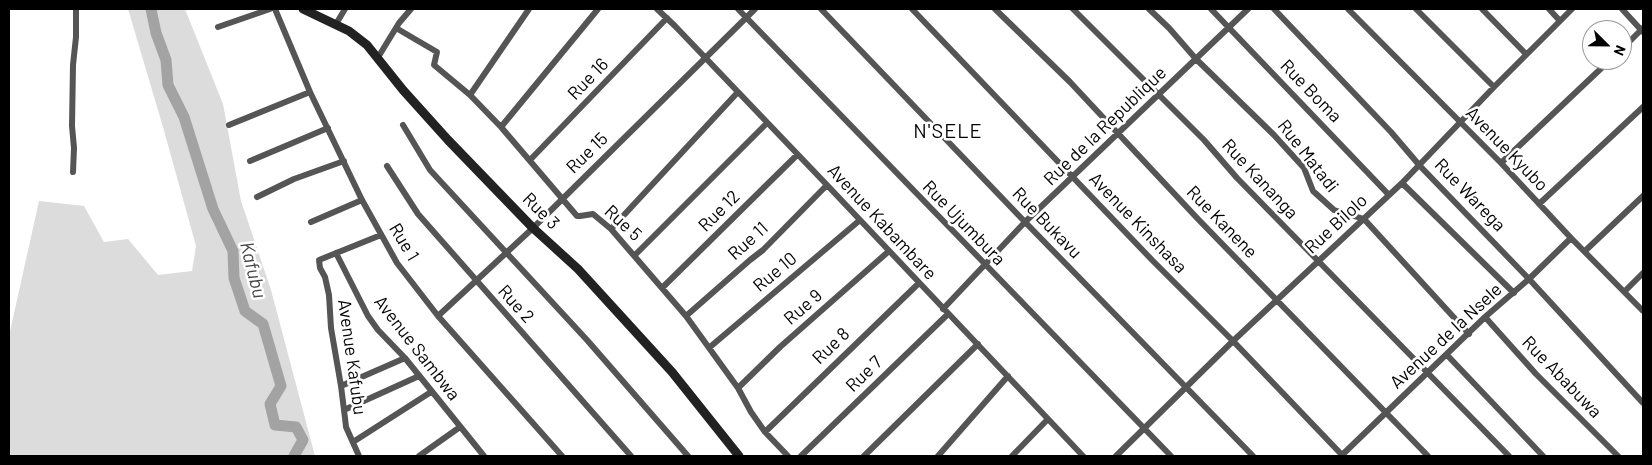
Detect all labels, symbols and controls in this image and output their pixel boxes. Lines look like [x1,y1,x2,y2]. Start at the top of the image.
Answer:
north arrow [1582,20,1632,70]
text: N [1611,43,1630,58]
street label: Rue 16 [563,54,613,104]
street label: Rue Boma [1276,55,1346,127]
street label: Rue de la Republique [1039,62,1171,190]
street label: Avenue Kyubo [1461,102,1553,196]
street label: Rue Matadi [1273,115,1343,197]
district label: N'SELE [913,119,983,143]
street label: Rue 15 [562,128,612,178]
street label: Rue Kananga [1217,135,1303,223]
street label: Rue Warega [1430,154,1510,236]
street label: Avenue Kabambare [823,160,941,284]
street label: Avenue Kinshasa [1085,168,1191,278]
street label: Rue Ujumbura [918,176,1010,270]
street label: Rue Kanene [1182,181,1262,263]
street label: Rue Bukavu [1008,183,1086,263]
street label: Rue 12 [694,186,744,236]
street label: Rue 3 [518,188,564,234]
street label: Rue Bilolo [1300,190,1372,258]
street label: Rue 5 [600,200,646,246]
street label: Rue 11 [723,217,773,265]
street label: Rue 1 [384,219,424,265]
water label: Kafubu [235,239,271,301]
street label: Rue 10 [749,248,801,296]
street label: Avenue de la Nsele [1386,279,1506,393]
street label: Rue 2 [493,281,539,327]
street label: Rue 9 [780,285,826,329]
street label: Avenue Sambwa [369,291,465,405]
street label: Avenue Kafubu [333,298,371,416]
street label: Rue 8 [808,323,854,369]
street label: Rue Ababuwa [1518,332,1606,422]
street label: Rue 7 [841,352,887,396]

